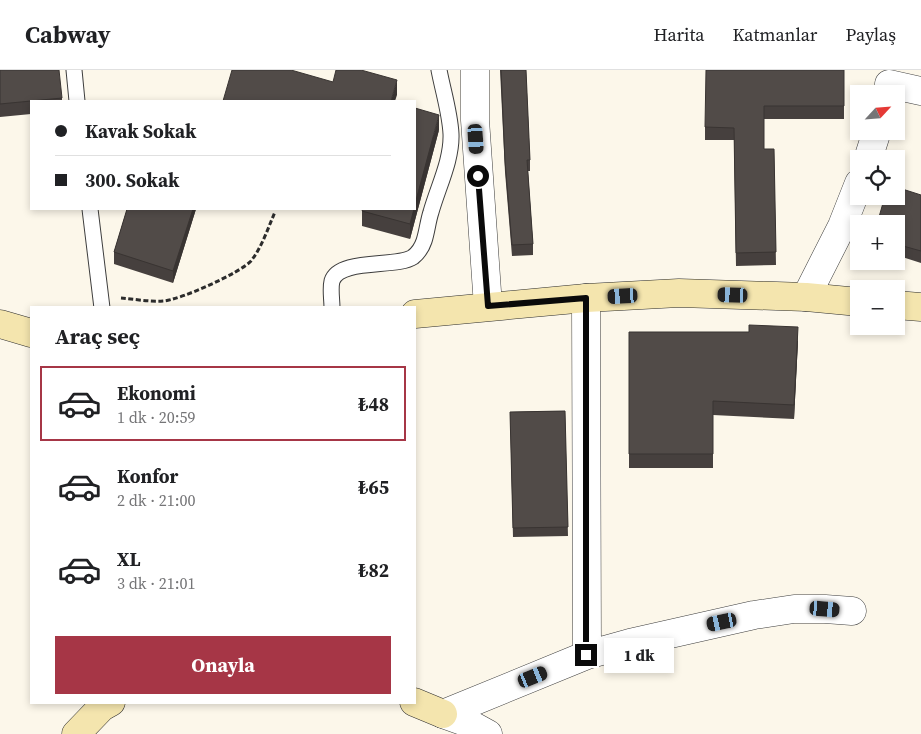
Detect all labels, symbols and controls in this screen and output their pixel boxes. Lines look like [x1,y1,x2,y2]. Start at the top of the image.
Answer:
text: Cabway [25,18,111,51]
text: Harita [654,22,704,47]
text: Katmanlar [732,22,817,47]
text: Paylaş [845,22,896,47]
north arrow [850,85,905,140]
map controls [850,85,905,335]
text: Kavak Sokak [85,118,197,144]
car [467,124,484,154]
button: locate [850,150,905,205]
route start [467,165,489,187]
text: 300. Sokak [85,167,179,193]
button: + [850,215,905,270]
button: − [850,280,905,335]
car [717,287,748,303]
car [607,288,638,304]
text: Araç seç [55,321,140,351]
text: Ekonomi [117,380,196,406]
icon: car [57,381,102,426]
text: ₺48 [358,391,389,417]
text: 1 dk · 20:59 [117,406,196,428]
text: Konfor [117,463,178,489]
icon: car [57,464,102,509]
text: ₺65 [358,474,389,500]
text: 2 dk · 21:00 [117,489,196,511]
text: XL [117,546,140,572]
icon: car [57,547,102,592]
text: ₺82 [358,557,389,583]
text: 3 dk · 21:01 [117,572,196,594]
car [809,600,840,618]
car [705,612,738,632]
button: Onayla [55,636,391,694]
callout: 1 dk [604,638,674,672]
route end [575,644,597,666]
text: 1 dk [623,644,655,666]
car [516,664,549,690]

